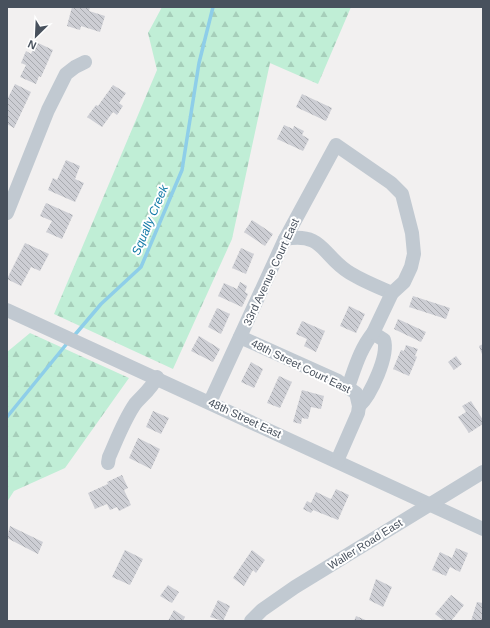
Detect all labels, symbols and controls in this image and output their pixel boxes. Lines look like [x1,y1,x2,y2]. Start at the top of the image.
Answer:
north arrow [16,16,56,56]
text: N [26,38,38,52]
water label: Squally Creek [129,182,171,257]
street label: 33rd Avenue Court East [241,217,301,327]
street label: 48th Street Court East [249,337,353,395]
street label: 48th Street East [207,396,283,440]
street label: Waller Road East [326,516,404,572]

